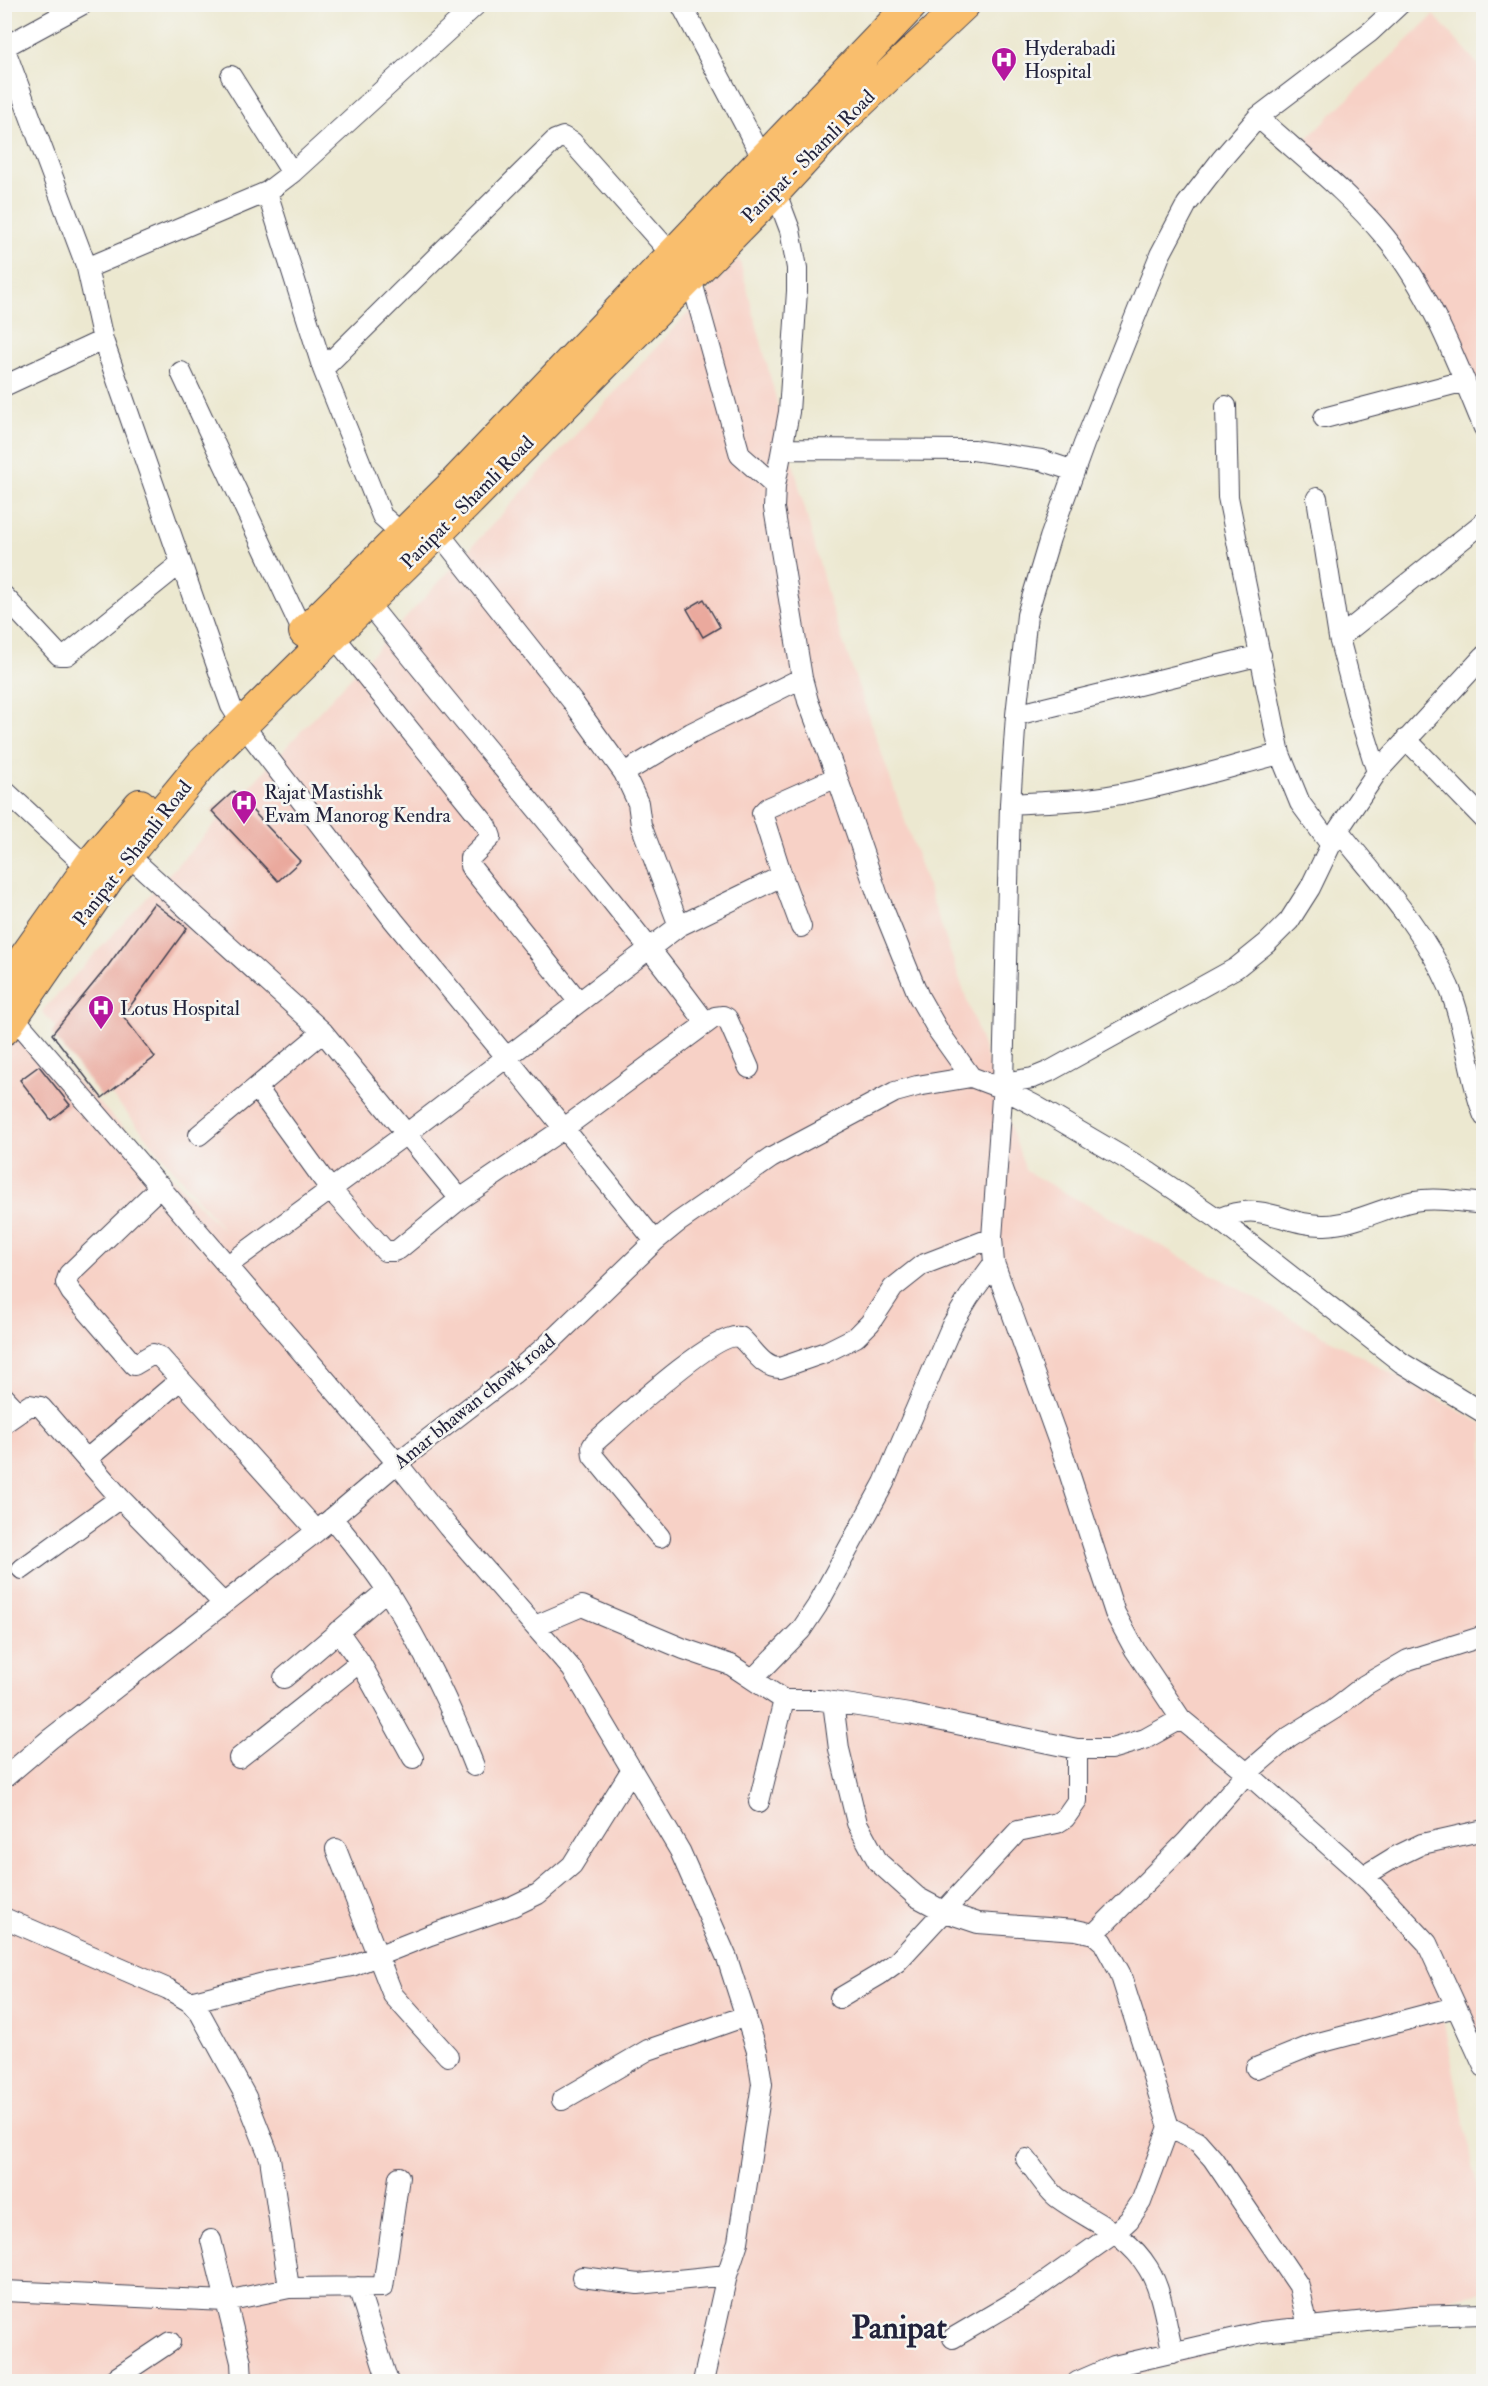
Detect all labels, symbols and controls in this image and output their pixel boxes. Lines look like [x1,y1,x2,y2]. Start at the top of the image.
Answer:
place label: Hyderabadi Hospital [1024,36,1116,85]
hospital icon: Hyderabadi Hospital [989,45,1019,83]
street label: Panipat - Shamli Road [736,84,881,229]
street label: Panipat - Shamli Road [395,430,540,575]
street label: Panipat - Shamli Road [68,775,198,932]
place label: Rajat Mastishk Evam Manorog Kendra [264,780,451,828]
hospital icon: Rajat Mastishk Evam Manorog Kendra [229,788,259,826]
hospital icon: Lotus Hospital [86,993,116,1031]
place label: Lotus Hospital [120,996,240,1022]
street label: Amar bhawan chowk road [388,1328,560,1475]
district label: Panipat [851,2308,947,2348]

